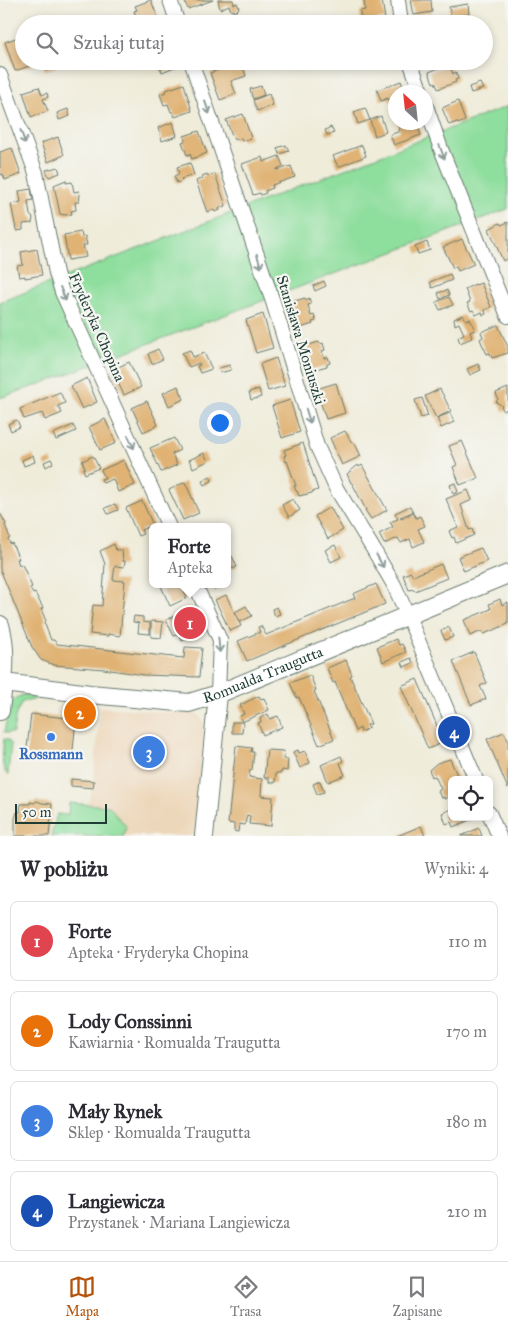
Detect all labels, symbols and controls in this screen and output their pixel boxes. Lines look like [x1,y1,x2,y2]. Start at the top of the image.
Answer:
search box [15,15,493,70]
icon: search [33,29,61,57]
text: Szukaj tutaj [73,31,165,54]
north arrow [388,85,433,130]
one-way arrow [203,99,212,115]
one-way arrow [19,129,28,144]
one-way arrow [438,144,447,159]
one-way arrow [255,253,265,269]
street label: Fryderyka Chopina [65,270,129,385]
street label: Stanisława Moniuszki [273,273,329,407]
one-way arrow [59,286,69,301]
one-way arrow [303,408,313,424]
your location [207,410,233,436]
one-way arrow [126,434,136,449]
popup [149,523,231,588]
text: Forte [167,535,211,558]
one-way arrow [375,553,385,568]
text: Apteka [167,558,213,577]
pin: 1 [174,604,206,642]
one-way arrow [215,637,224,653]
street label: Romualda Traugutta [201,642,326,707]
pin: 2 [64,694,96,732]
pin: 4 [438,713,470,751]
marker: Rossmann [45,731,57,743]
pin: 3 [133,733,165,771]
place label: Rossmann [19,745,84,763]
map controls [448,776,493,821]
button: locate [448,776,493,821]
scale bar [15,801,108,824]
text: 50 m [22,804,51,821]
text: W pobliżu [20,856,108,882]
text: Wyniki: 4 [424,859,488,878]
text: Forte [68,920,111,943]
text: 1 [34,932,40,951]
text: 110 m [448,932,487,951]
text: Apteka · Fryderyka Chopina [68,943,249,962]
text: Lody Conssinni [68,1010,192,1033]
text: 2 [33,1022,41,1041]
text: 170 m [446,1022,487,1041]
text: Kawiarnia · Romualda Traugutta [68,1033,280,1052]
text: Mały Rynek [68,1100,162,1123]
text: 3 [34,1112,40,1131]
text: 180 m [446,1112,487,1131]
text: Sklep · Romualda Traugutta [68,1123,250,1142]
text: Langiewicza [68,1190,165,1213]
text: 4 [33,1202,41,1221]
text: 210 m [447,1202,487,1221]
text: Przystanek · Mariana Langiewicza [68,1213,290,1232]
tab: Mapa [66,1273,99,1320]
tab: Trasa [230,1273,261,1320]
tab: Zapisane [392,1273,442,1320]

